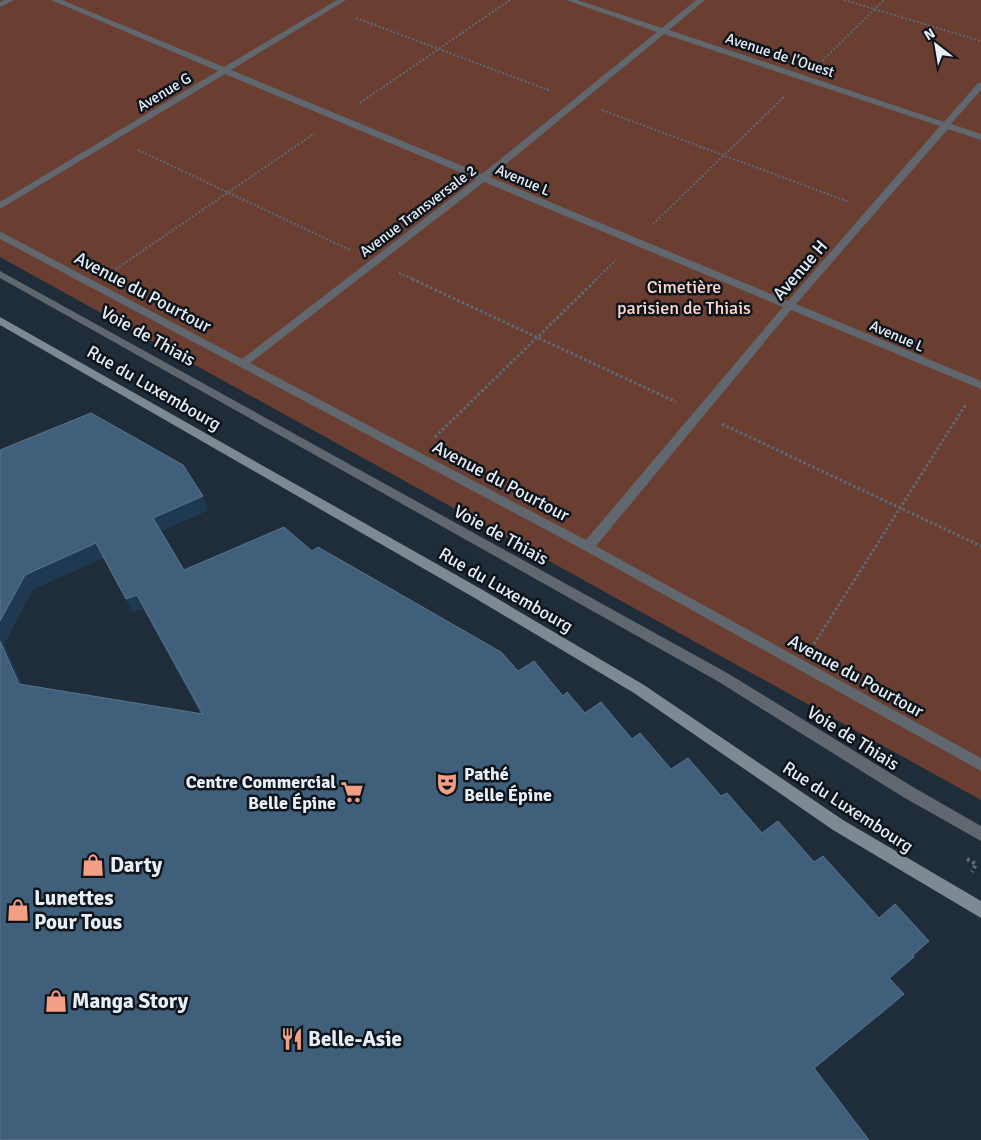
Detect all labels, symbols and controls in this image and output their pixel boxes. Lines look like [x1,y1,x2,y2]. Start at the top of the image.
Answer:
north arrow [911,20,961,70]
text: N [921,24,938,44]
street label: Avenue de l'Ouest [723,29,837,81]
street label: Avenue G [134,69,194,115]
street label: Avenue L [493,160,553,200]
street label: Avenue Transversale 2 [356,161,480,261]
street label: Avenue H [768,235,832,305]
street label: Avenue du Pourtour [71,247,215,337]
park label: Cimetière parisien de Thiais [617,276,751,319]
street label: Voie de Thiais [97,301,199,371]
street label: Avenue L [867,316,927,356]
street label: Rue du Luxembourg [83,341,225,435]
street label: Avenue du Pourtour [429,436,573,526]
street label: Voie de Thiais [450,500,552,570]
street label: Rue du Luxembourg [435,543,577,637]
street label: Avenue du Pourtour [784,630,928,723]
street label: Voie de Thiais [803,701,903,775]
street label: Rue du Luxembourg [779,757,917,857]
place label: Pathé Belle Épine [464,763,552,806]
place label: Centre Commercial Belle Épine [186,771,336,814]
theatre icon: Pathé Belle Épine [434,771,460,797]
supermarket icon: Centre Commercial Belle Épine [339,779,365,805]
shop icon: Darty [80,852,106,878]
place label: Darty [110,852,163,878]
place label: Lunettes Pour Tous [34,885,122,935]
shop icon: Lunettes Pour Tous [5,897,31,923]
shop icon: Manga Story [43,988,69,1014]
place label: Manga Story [72,988,189,1014]
restaurant icon: Belle-Asie [279,1026,305,1052]
place label: Belle-Asie [308,1026,402,1052]

